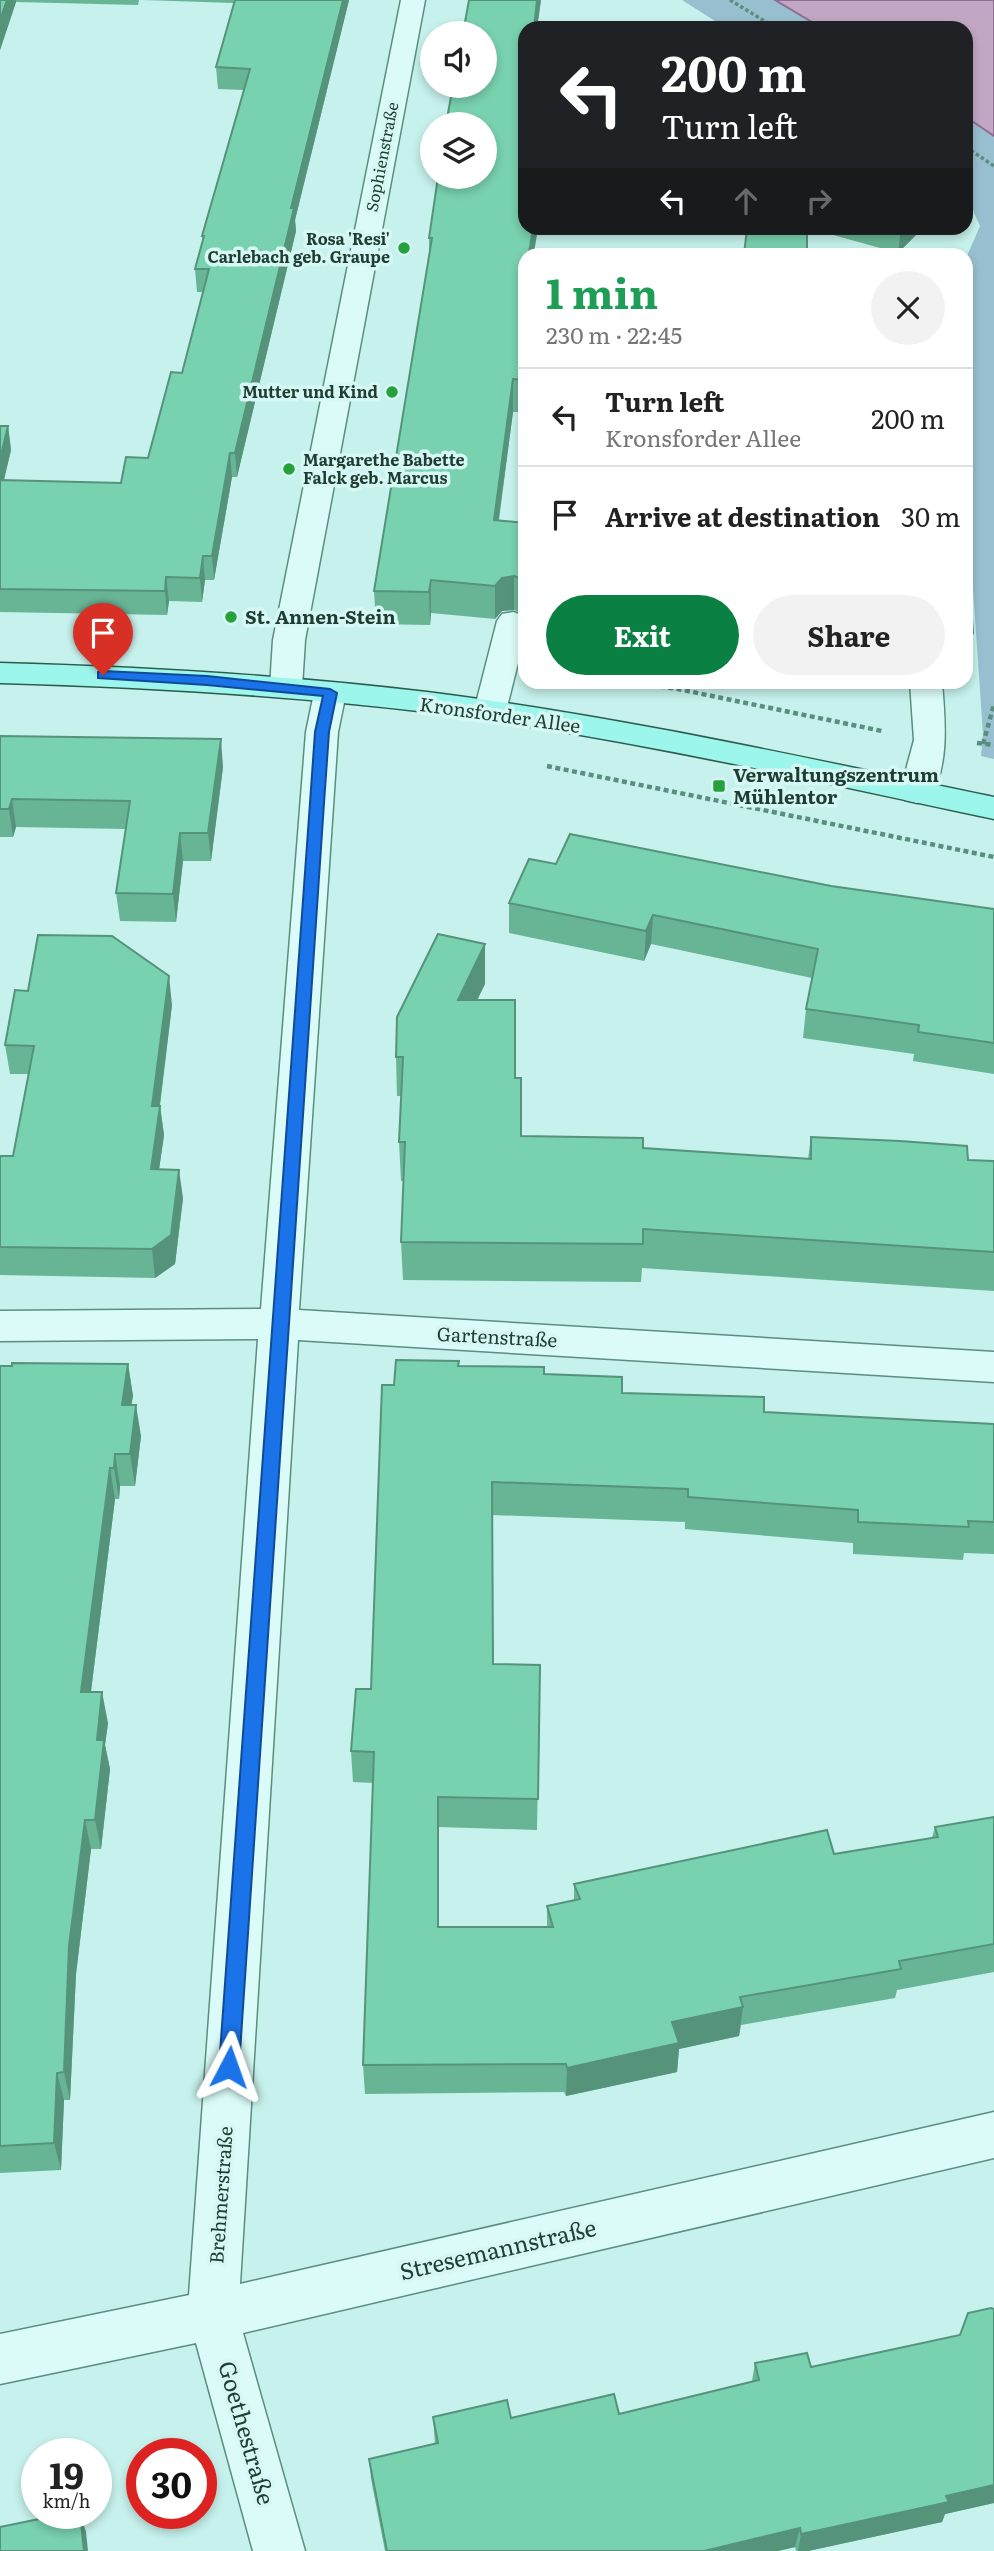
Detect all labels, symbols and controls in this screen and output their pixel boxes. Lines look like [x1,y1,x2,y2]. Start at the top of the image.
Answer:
map controls [420,21,497,189]
button: sound [420,21,497,98]
text: 200 m [661,34,806,107]
icon: left [546,49,637,140]
street label: Sophienstraße [359,100,403,214]
text: Turn left [661,101,798,149]
button: layers [420,112,497,189]
icon: left [654,182,692,220]
icon: ahead [727,182,765,220]
icon: right [800,182,838,220]
place label: Rosa 'Resi' Carlebach geb. Graupe [207,226,390,268]
marker: Rosa 'Resi' Carlebach geb. Graupe [396,240,412,256]
text: 1 min [546,260,658,322]
button: close [871,271,945,345]
text: 230 m · 22:45 [546,317,682,351]
place label: Mutter und Kind [242,379,378,403]
text: Turn left [605,381,724,420]
marker: Mutter und Kind [384,384,400,400]
icon: left [546,398,584,436]
text: 200 m [871,398,945,437]
text: Kronsforder Allee [605,420,801,454]
place label: Margarethe Babette Falck geb. Marcus [303,447,465,489]
marker: Margarethe Babette Falck geb. Marcus [281,461,297,477]
icon: arrive [546,496,584,534]
text: Arrive at destination [605,496,880,535]
text: 30 m [901,496,961,535]
button: Exit [546,595,739,675]
button: Share [753,595,945,675]
place label: St. Annen-Stein [245,602,396,630]
pin [73,603,133,675]
marker: St. Annen-Stein [223,609,239,625]
icon: arrive [84,614,122,652]
street label: Kronsforder Allee [418,689,582,739]
place label: Verwaltungszentrum Mühlentor [733,760,939,810]
marker: Verwaltungszentrum Mühlentor [711,778,727,794]
street label: Gartenstraße [436,1319,558,1353]
position arrow [192,2030,266,2104]
street label: Brehmerstraße [201,2125,239,2265]
street label: Stresemannstraße [396,2209,599,2287]
street label: Goethestraße [211,2357,285,2508]
speed limit sign: 30 [126,2438,217,2529]
text: 19 [49,2448,84,2500]
text: km/h [43,2487,90,2514]

